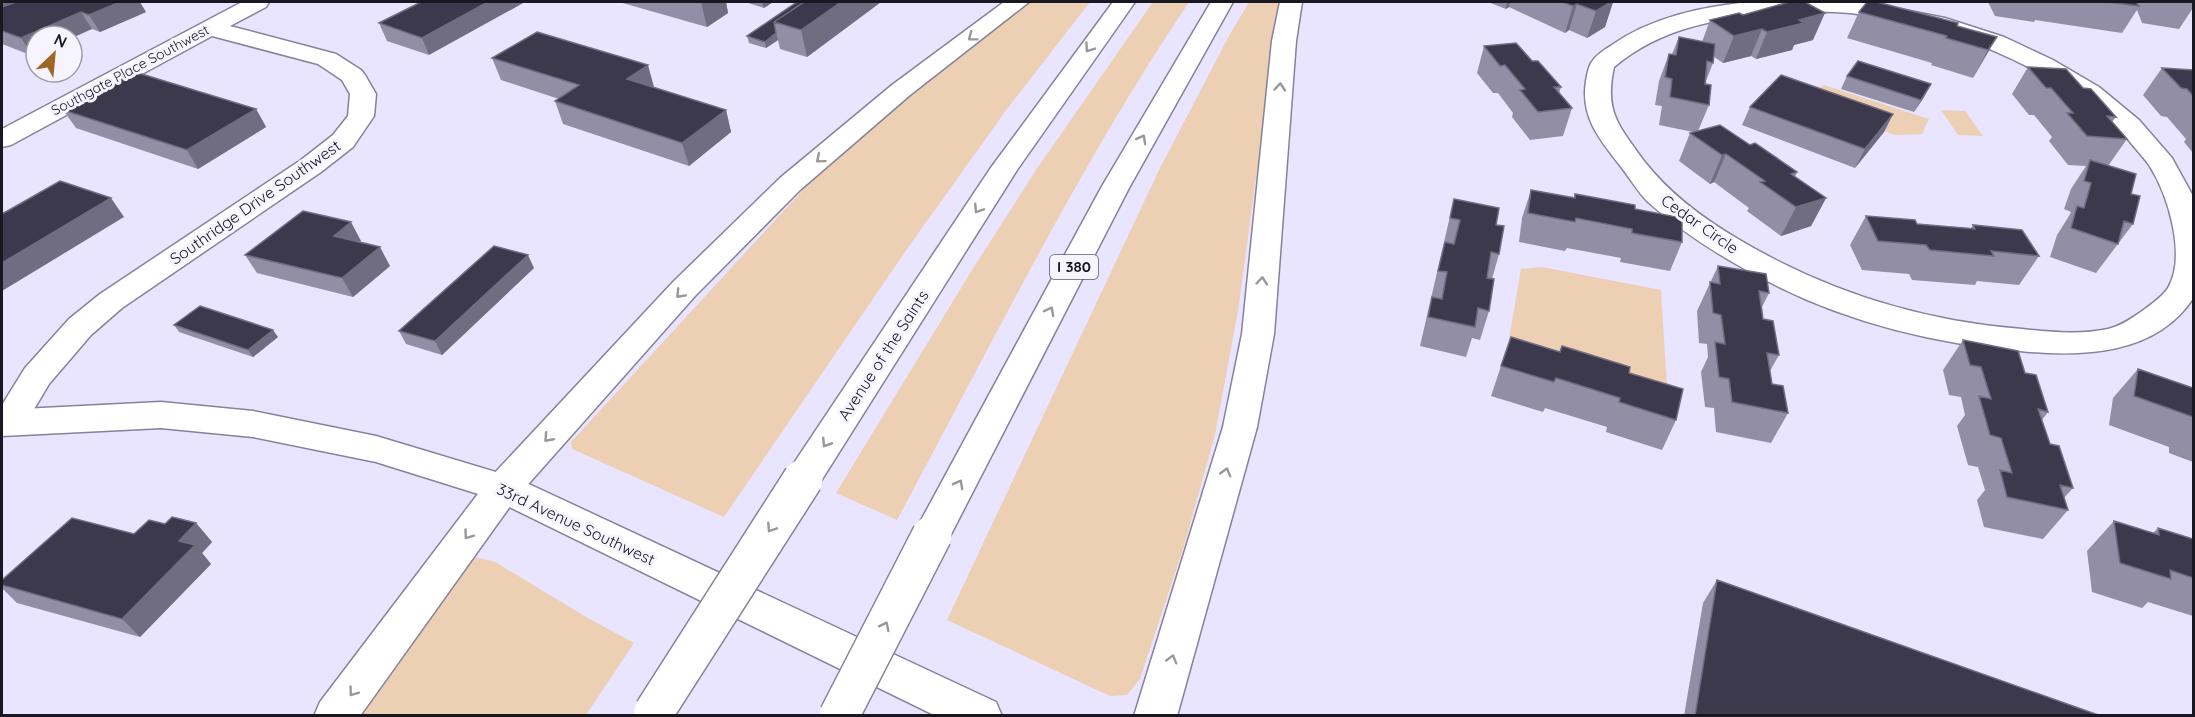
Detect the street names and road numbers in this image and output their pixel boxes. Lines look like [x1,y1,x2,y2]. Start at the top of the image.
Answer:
street label: Southgate Place Southwest [48,21,212,119]
street label: Southridge Drive Southwest [166,135,344,269]
street label: Cedar Circle [1657,190,1743,258]
road number: I 380 [1050,255,1098,279]
street label: Avenue of the Saints [833,286,933,424]
street label: 33rd Avenue Southwest [494,479,658,569]

